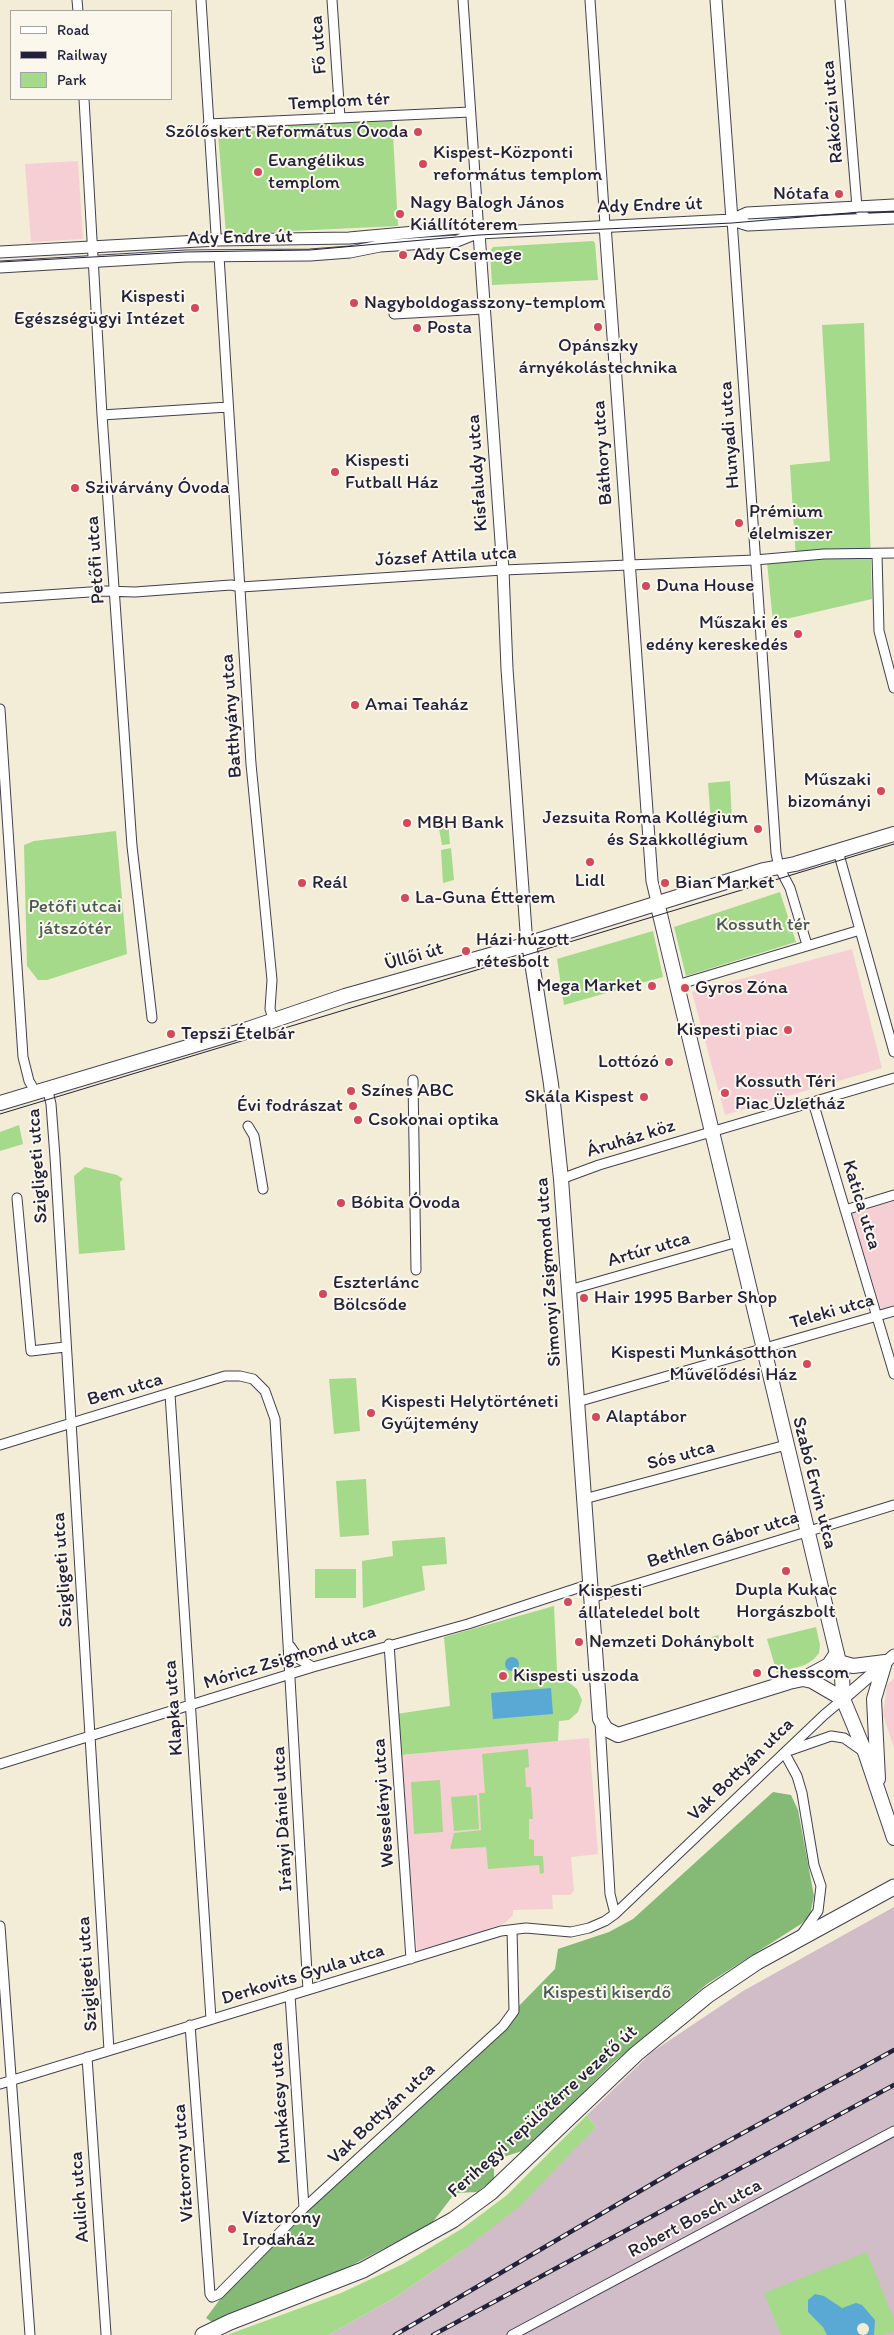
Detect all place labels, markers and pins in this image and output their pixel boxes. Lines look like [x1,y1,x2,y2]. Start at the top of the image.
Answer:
place label: Szőlőskert Református Óvoda [165,121,408,143]
marker: Szőlőskert Református Óvoda [412,126,424,138]
place label: Kispest-Központi református templom [433,142,602,186]
place label: Evangélikus templom [268,150,365,194]
marker: Kispest-Központi református templom [417,158,429,170]
marker: Evangélikus templom [252,166,264,178]
place label: Nótafa [773,183,829,205]
marker: Nótafa [833,188,845,200]
place label: Nagy Balogh János Kiállítóterem [410,192,564,236]
marker: Nagy Balogh János Kiállítóterem [394,208,406,220]
place label: Ady Csemege [413,244,522,266]
marker: Ady Csemege [397,249,409,261]
place label: Kispesti Egészségügyi Intézet [14,286,185,330]
place label: Nagyboldogasszony-templom [364,292,605,314]
marker: Nagyboldogasszony-templom [348,297,360,309]
marker: Kispesti Egészségügyi Intézet [189,302,201,314]
place label: Posta [427,317,472,339]
marker: Opánszky árnyékolástechnika [592,321,604,333]
marker: Posta [411,322,423,334]
place label: Opánszky árnyékolástechnika [519,335,677,379]
place label: Kispesti Futball Ház [345,450,438,494]
marker: Kispesti Futball Ház [329,466,341,478]
place label: Szivárvány Óvoda [85,477,229,499]
marker: Szivárvány Óvoda [69,482,81,494]
place label: Prémium élelmiszer [749,501,833,545]
marker: Prémium élelmiszer [733,517,745,529]
place label: Duna House [656,575,754,597]
marker: Duna House [640,580,652,592]
place label: Műszaki és edény kereskedés [646,612,788,656]
marker: Műszaki és edény kereskedés [792,628,804,640]
place label: Amai Teaház [365,694,468,716]
marker: Amai Teaház [349,699,361,711]
place label: Műszaki bizományi [788,769,871,813]
marker: Műszaki bizományi [875,785,887,797]
place label: Jezsuita Roma Kollégium és Szakkollégium [543,807,748,851]
place label: MBH Bank [417,812,504,834]
marker: MBH Bank [401,817,413,829]
marker: Jezsuita Roma Kollégium és Szakkollégium [752,823,764,835]
marker: Lidl [584,856,596,868]
place label: Lidl [575,870,605,892]
place label: Reál [312,872,348,894]
place label: Bian Market [675,872,775,894]
marker: Reál [296,877,308,889]
marker: Bian Market [659,877,671,889]
place label: La-Guna Étterem [415,887,555,909]
marker: La-Guna Étterem [399,892,411,904]
place label: Házi húzott rétesbolt [476,929,570,973]
marker: Házi húzott rétesbolt [460,945,472,957]
place label: Mega Market [536,975,642,997]
place label: Gyros Zóna [695,977,788,999]
marker: Mega Market [646,980,658,992]
marker: Gyros Zóna [679,982,691,994]
place label: Kispesti piac [676,1019,778,1041]
place label: Tepszi Ételbár [181,1023,295,1045]
marker: Kispesti piac [782,1024,794,1036]
marker: Tepszi Ételbár [165,1028,177,1040]
place label: Lottózó [598,1051,659,1073]
marker: Lottózó [663,1056,675,1068]
place label: Kossuth Téri Piac Üzletház [735,1071,845,1115]
place label: Színes ABC [361,1080,454,1102]
marker: Színes ABC [345,1085,357,1097]
place label: Skála Kispest [525,1086,634,1108]
marker: Kossuth Téri Piac Üzletház [719,1087,731,1099]
marker: Skála Kispest [638,1091,650,1103]
place label: Évi fodrászat [237,1095,343,1117]
marker: Évi fodrászat [347,1100,359,1112]
place label: Csokonai optika [368,1109,499,1131]
marker: Csokonai optika [352,1114,364,1126]
place label: Bóbita Óvoda [351,1192,460,1214]
marker: Bóbita Óvoda [335,1197,347,1209]
place label: Eszterlánc Bölcsőde [333,1272,419,1316]
place label: Hair 1995 Barber Shop [594,1287,777,1309]
marker: Eszterlánc Bölcsőde [317,1288,329,1300]
marker: Hair 1995 Barber Shop [578,1292,590,1304]
place label: Kispesti Munkásotthon Művelődési Ház [611,1342,797,1386]
marker: Kispesti Munkásotthon Művelődési Ház [801,1358,813,1370]
place label: Kispesti Helytörténeti Gyűjtemény [381,1391,559,1435]
place label: Alaptábor [606,1406,687,1428]
marker: Kispesti Helytörténeti Gyűjtemény [365,1407,377,1419]
marker: Alaptábor [590,1411,602,1423]
marker: Dupla Kukac Horgászbolt [780,1565,792,1577]
place label: Dupla Kukac Horgászbolt [735,1579,837,1623]
place label: Kispesti állateledel bolt [578,1580,700,1624]
marker: Kispesti állateledel bolt [562,1596,574,1608]
place label: Nemzeti Dohánybolt [589,1631,754,1653]
marker: Nemzeti Dohánybolt [573,1636,585,1648]
place label: Chesscom [767,1662,849,1684]
place label: Kispesti uszoda [513,1665,639,1687]
marker: Chesscom [751,1667,763,1679]
marker: Kispesti uszoda [497,1670,509,1682]
place label: Víztorony Irodaház [242,2207,321,2251]
marker: Víztorony Irodaház [226,2223,238,2235]

